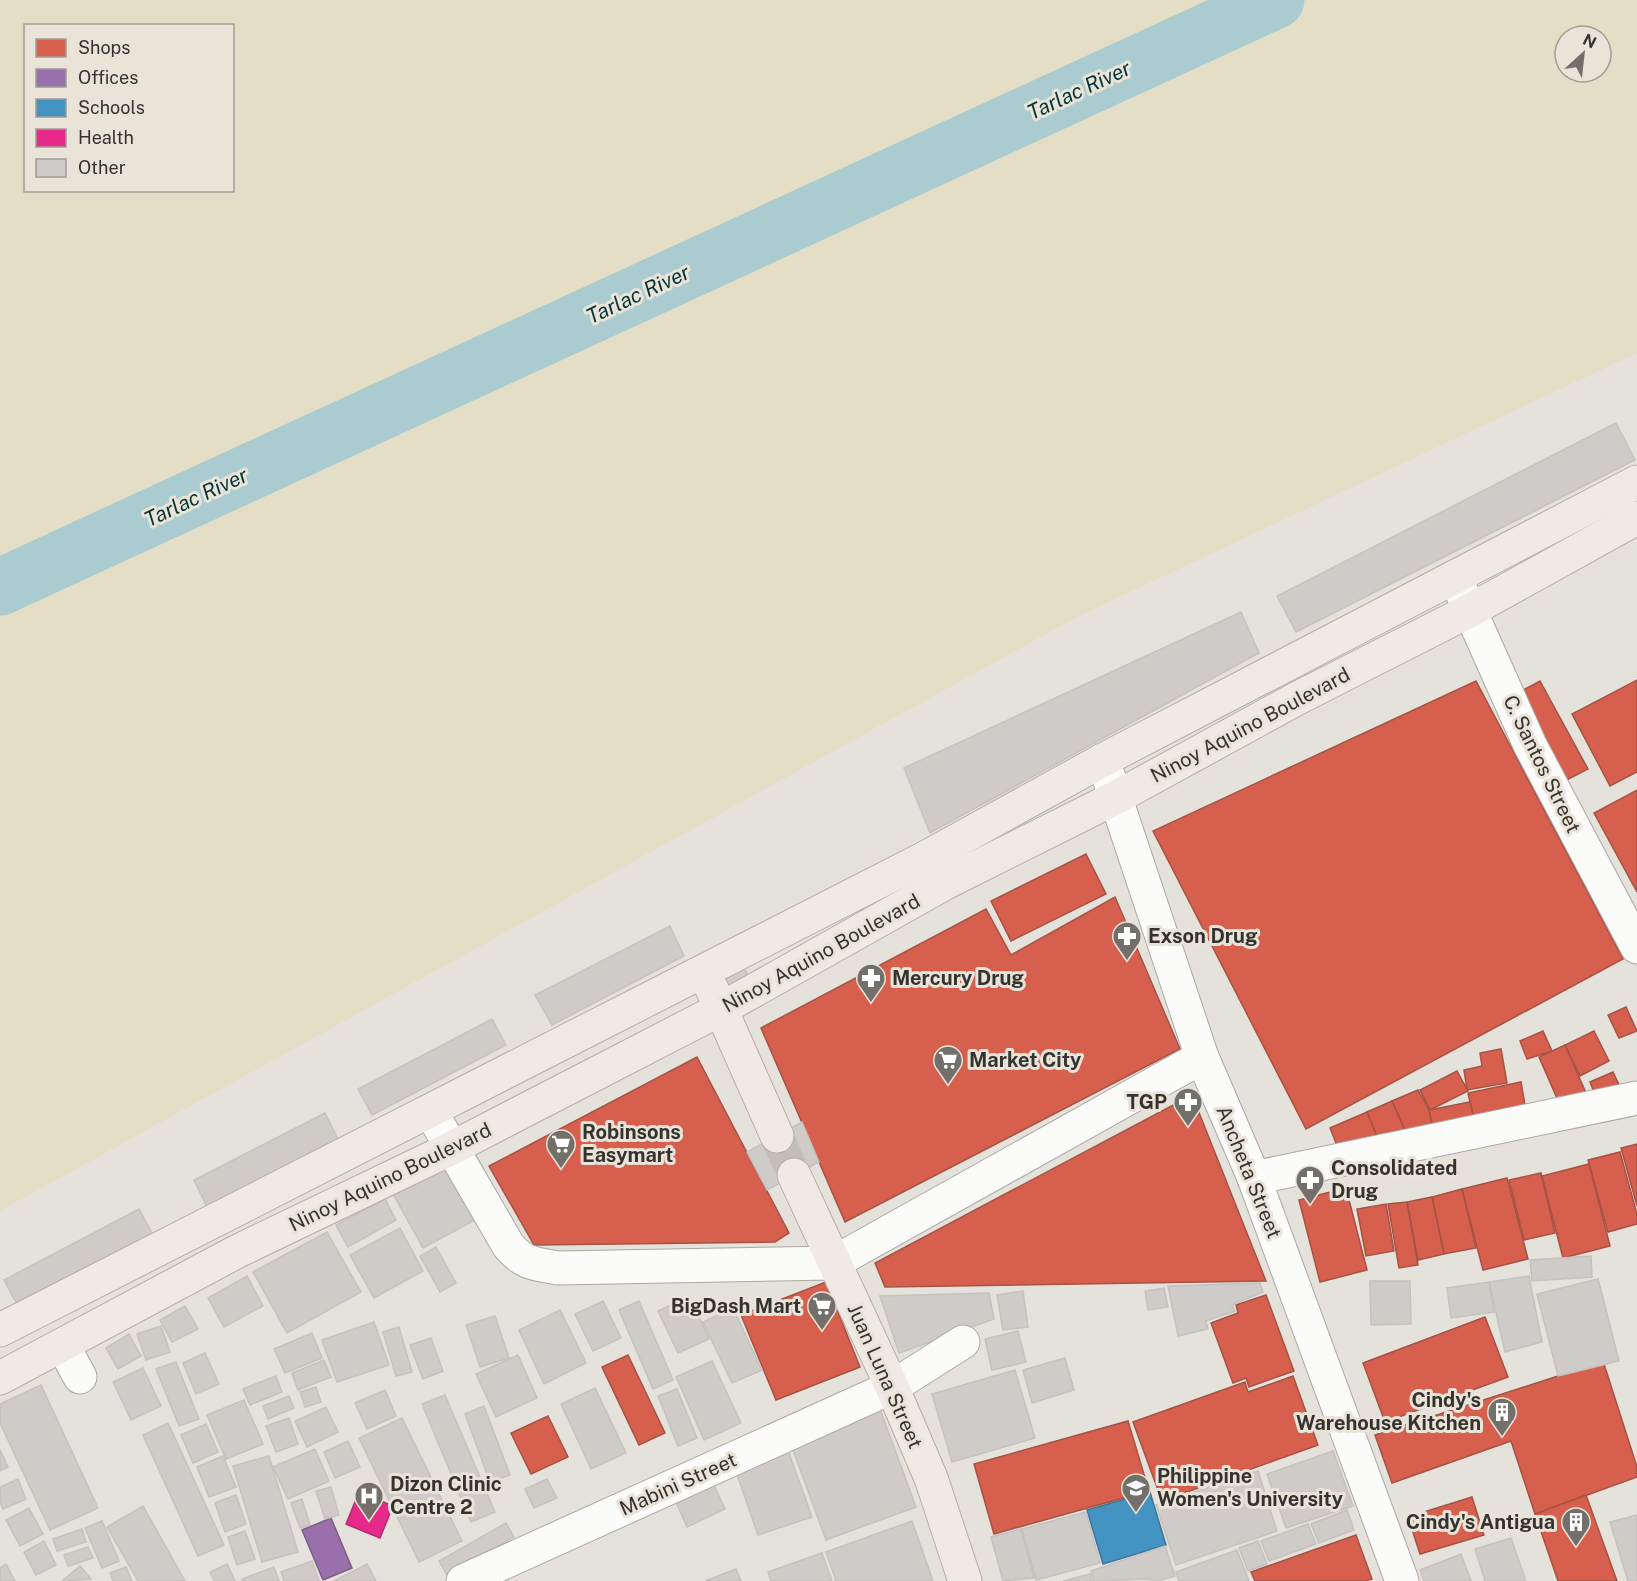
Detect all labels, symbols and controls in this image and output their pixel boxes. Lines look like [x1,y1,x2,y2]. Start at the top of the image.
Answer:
legend [24,24,234,192]
north arrow [1553,24,1613,84]
text: N [1580,30,1599,52]
text: Shops [78,37,130,58]
water label: Tarlac River [1023,55,1136,125]
text: Offices [78,67,138,88]
text: Schools [78,97,145,118]
text: Health [78,127,134,148]
text: Other [78,157,126,178]
water label: Tarlac River [582,259,695,329]
water label: Tarlac River [140,462,253,532]
street label: Ninoy Aquino Boulevard [1146,662,1354,788]
street label: C. Santos Street [1498,691,1586,837]
street label: Ninoy Aquino Boulevard [718,889,924,1017]
pharmacy icon: Exson Drug [1111,920,1143,962]
place label: Exson Drug [1148,924,1258,948]
pharmacy icon: Mercury Drug [855,962,887,1004]
place label: Mercury Drug [892,966,1024,990]
supermarket icon: Market City [932,1044,964,1086]
place label: Market City [969,1048,1081,1072]
pharmacy icon: TGP [1172,1086,1204,1128]
place label: TGP [1127,1090,1167,1114]
street label: Ancheta Street [1211,1102,1287,1242]
street label: Ninoy Aquino Boulevard [285,1117,495,1237]
place label: Robinsons Easymart [582,1120,681,1167]
supermarket icon: Robinsons Easymart [545,1128,577,1170]
place label: Consolidated Drug [1331,1156,1457,1203]
pharmacy icon: Consolidated Drug [1294,1164,1326,1206]
supermarket icon: BigDash Mart [806,1290,838,1332]
place label: BigDash Mart [671,1294,801,1318]
street label: Juan Luna Street [842,1300,928,1452]
place label: Cindy's Warehouse Kitchen [1296,1388,1481,1435]
building icon: Cindy's Warehouse Kitchen [1486,1396,1518,1438]
street label: Mabini Street [616,1448,740,1520]
place label: Philippine Women's University [1157,1464,1343,1511]
place label: Dizon Clinic Centre 2 [390,1472,502,1519]
school or university icon: Philippine Women's University [1120,1472,1152,1514]
hospital icon: Dizon Clinic Centre 2 [353,1480,385,1522]
building icon: Cindy's Antigua [1560,1506,1592,1548]
place label: Cindy's Antigua [1406,1510,1555,1534]

